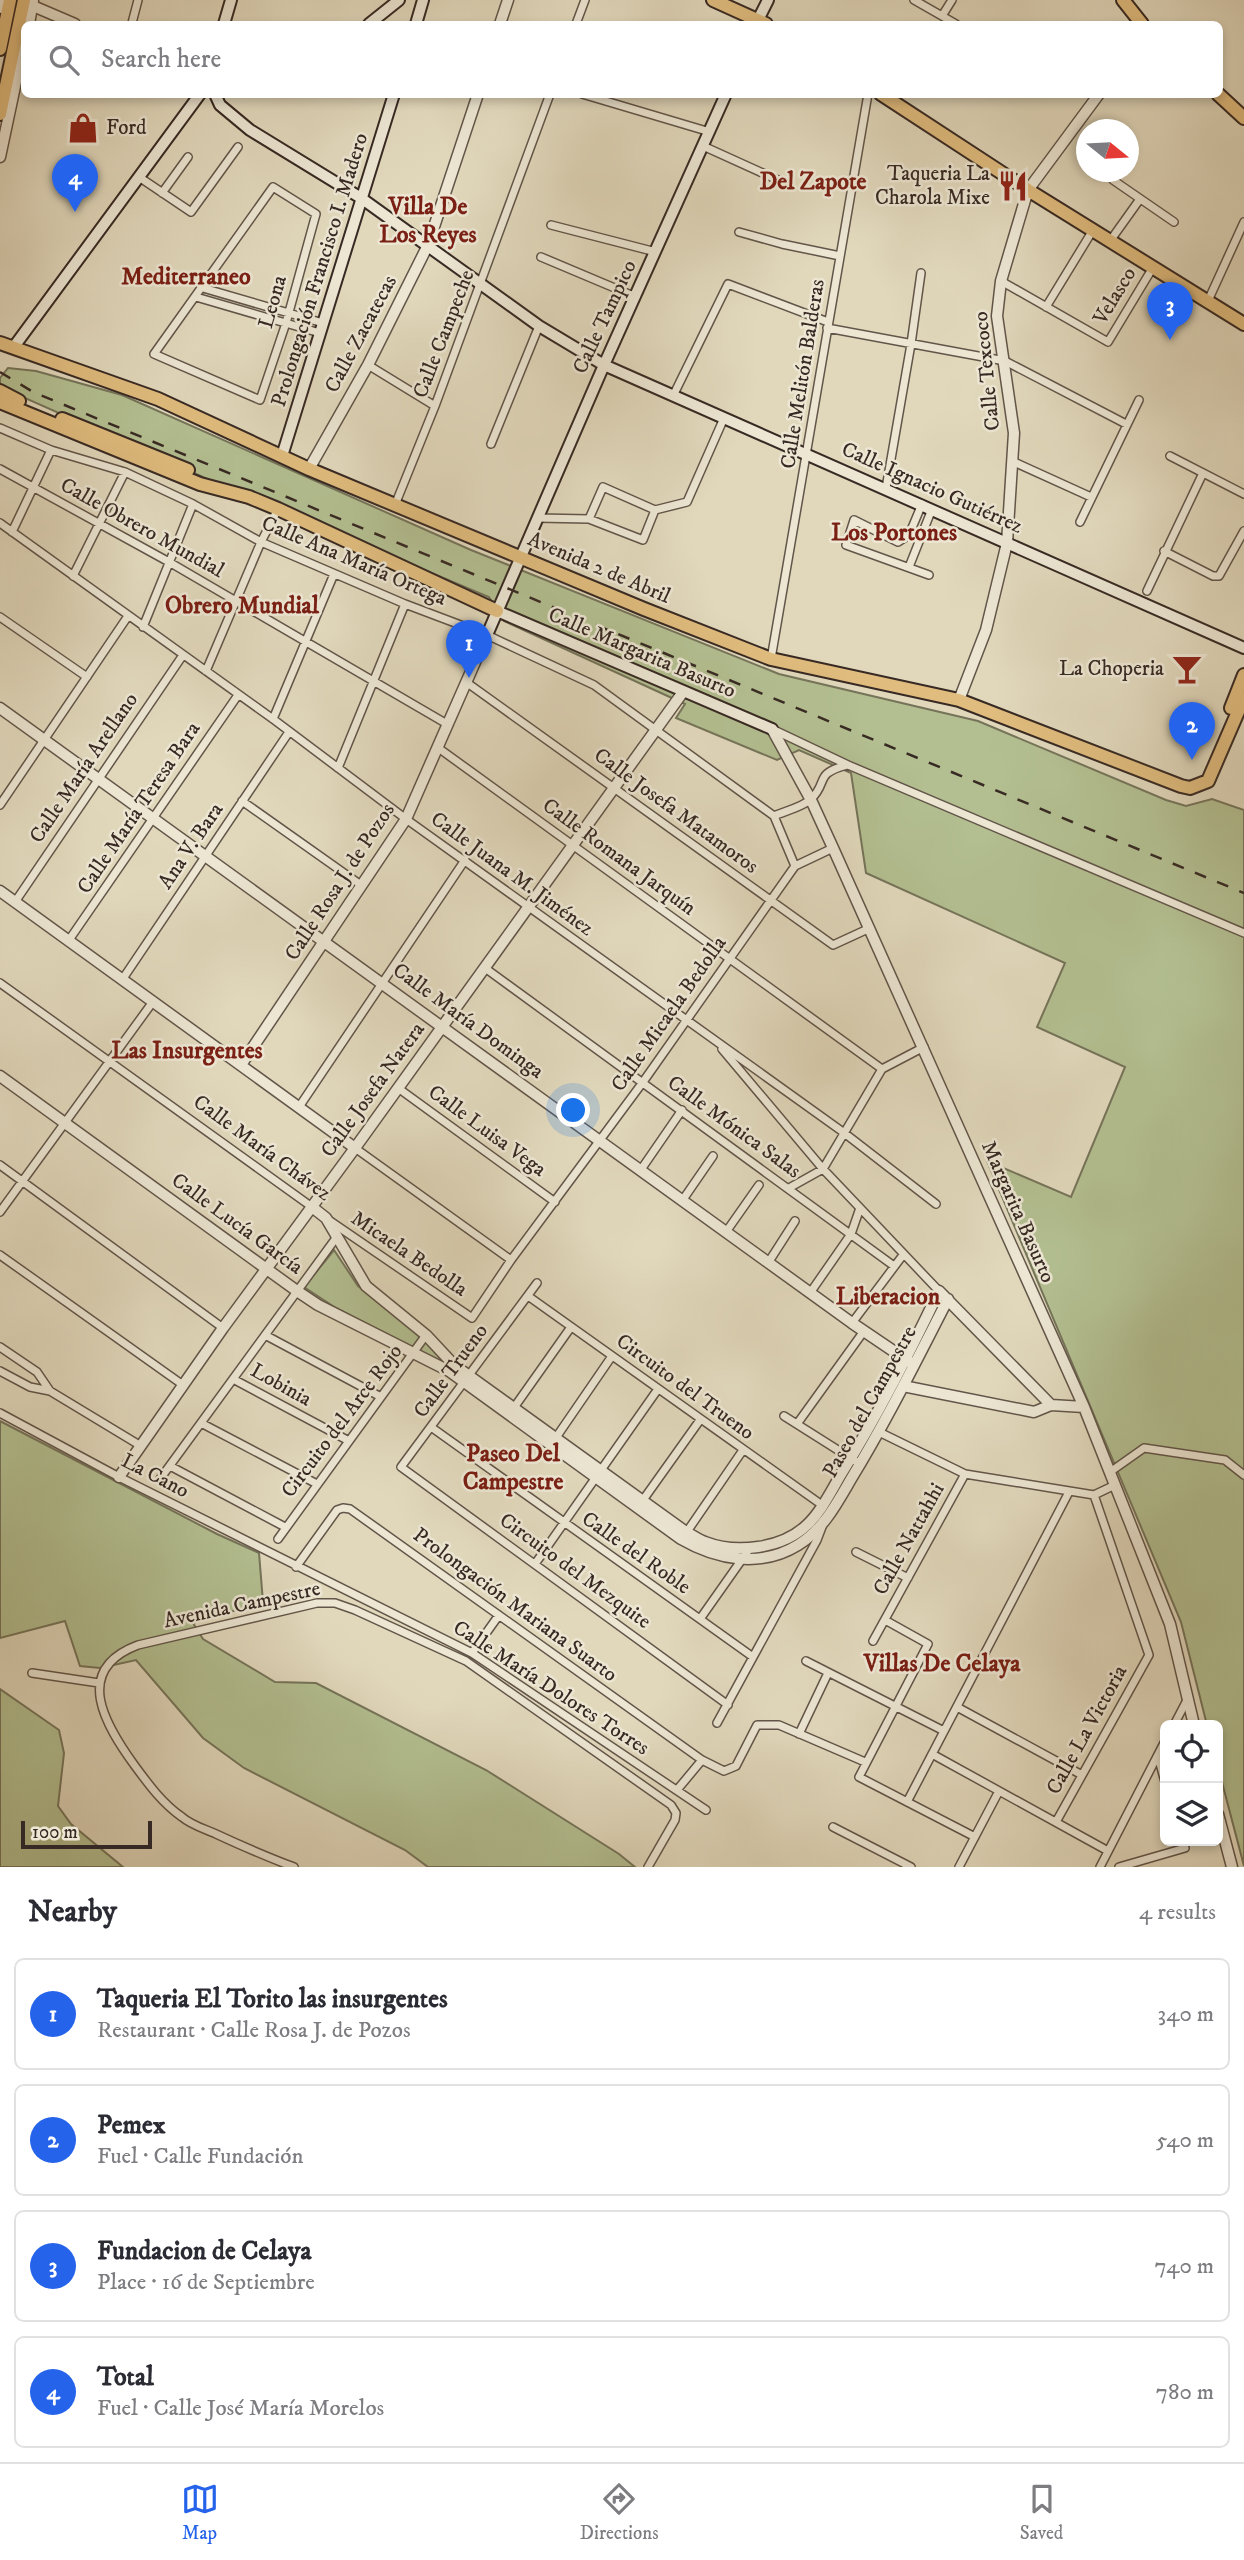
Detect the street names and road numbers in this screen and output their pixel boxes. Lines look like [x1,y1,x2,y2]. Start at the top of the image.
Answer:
street label: Prolongación Francisco I. Madero [266,130,374,410]
street label: Calle Tampico [567,256,643,378]
street label: Velasco [1087,263,1142,330]
street label: Calle Campeche [408,266,480,402]
street label: Calle Zacatecas [319,271,403,397]
street label: Leona [253,272,293,332]
street label: Calle Melitón Balderas [775,277,831,471]
street label: Calle Texcoco [968,310,1006,432]
street label: Calle Ignacio Gutiérrez [837,436,1027,540]
street label: Calle Obrero Mundial [56,472,229,584]
street label: Calle Ana María Ortega [258,510,450,612]
street label: Avenida 2 de Abril [524,526,675,610]
street label: Calle Margarita Basurto [544,602,740,704]
street label: Calle María Arellano [24,688,144,848]
street label: Calle María Teresa Bara [72,717,206,899]
street label: Calle Josefa Matamoros [589,743,763,879]
street label: Calle Romana Jarquín [537,793,701,921]
street label: Ana V. Bara [153,798,229,894]
street label: Calle Rosa J. de Pozos [279,798,401,966]
street label: Calle Juana M. Jiménez [425,806,599,942]
street label: Calle Micaela Bedolla [606,931,732,1097]
street label: Calle María Dominga [387,957,549,1085]
street label: Calle Josefa Natera [315,1017,431,1163]
street label: Calle Mónica Salas [662,1070,806,1184]
street label: Calle Luisa Vega [423,1079,551,1183]
street label: Calle María Chávez [188,1089,336,1207]
street label: Margarita Basurto [975,1137,1061,1287]
street label: Calle Lucía García [166,1167,308,1281]
street label: Micaela Bedolla [346,1205,472,1303]
street label: Calle Trueno [408,1319,494,1423]
street label: Paseo del Campestre [818,1321,923,1483]
street label: Circuito del Trueno [611,1328,759,1446]
street label: Circuito del Arce Rojo [276,1339,408,1503]
street label: Lobinia [246,1358,316,1412]
street label: La Cano [117,1448,193,1504]
street label: Calle Nattahhi [868,1478,950,1600]
street label: Calle del Roble [576,1506,696,1600]
street label: Circuito del Mezquite [494,1507,656,1635]
street label: Prolongación Mariana Suarto [408,1522,622,1688]
street label: Avenida Campestre [161,1576,323,1634]
street label: Calle María Dolores Torres [448,1615,654,1761]
street label: Calle La Victoria [1041,1661,1133,1799]

